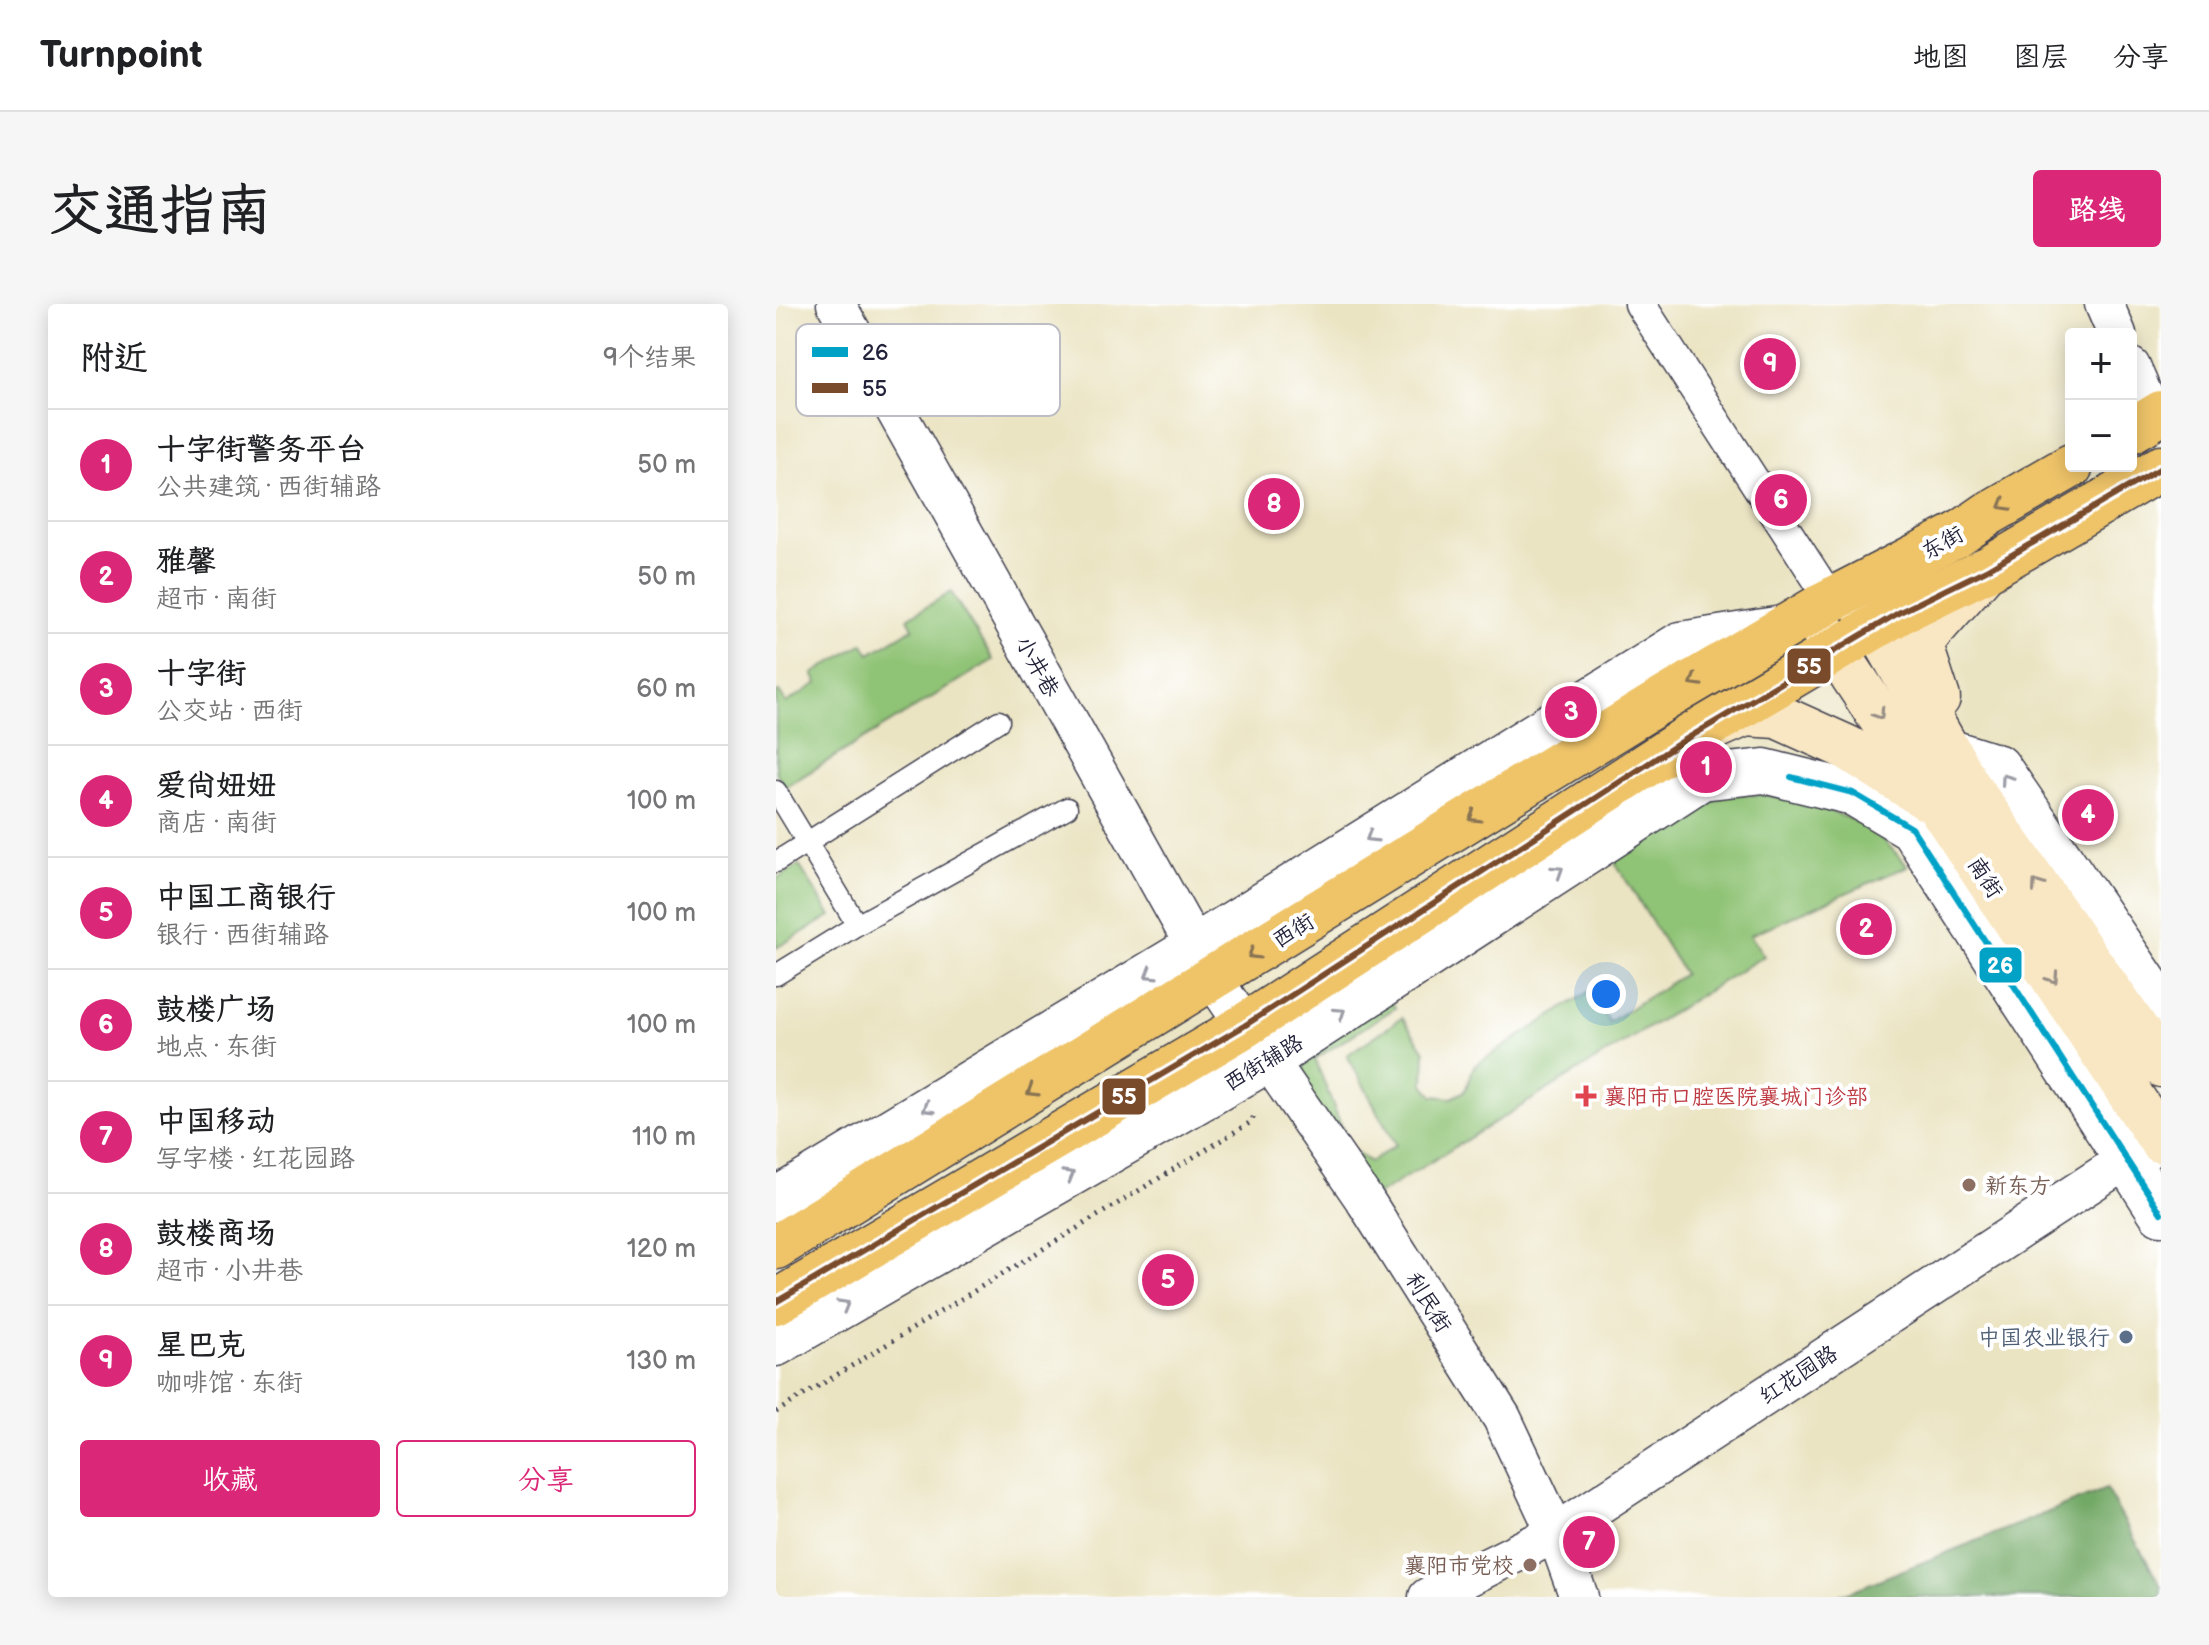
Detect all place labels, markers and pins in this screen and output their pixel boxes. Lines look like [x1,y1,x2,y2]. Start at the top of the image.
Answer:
pin: 9 [1744,334,1796,394]
pin: 6 [1755,470,1807,530]
pin: 8 [1248,474,1300,534]
pin: 3 [1545,682,1597,742]
pin: 1 [1680,737,1732,797]
pin: 4 [2062,785,2114,845]
pin: 2 [1840,899,1892,959]
place label: 襄阳市口腔医院襄城门诊部 [1604,1084,1868,1111]
marker: 襄阳市口腔医院襄城门诊部 [1575,1085,1597,1107]
place label: 新东方 [1985,1173,2051,1200]
marker: 新东方 [1960,1176,1978,1194]
pin: 5 [1142,1250,1194,1310]
place label: 中国农业银行 [1978,1325,2110,1352]
marker: 中国农业银行 [2117,1328,2135,1346]
pin: 7 [1563,1512,1615,1572]
place label: 襄阳市党校 [1404,1553,1514,1580]
marker: 襄阳市党校 [1521,1556,1539,1574]

